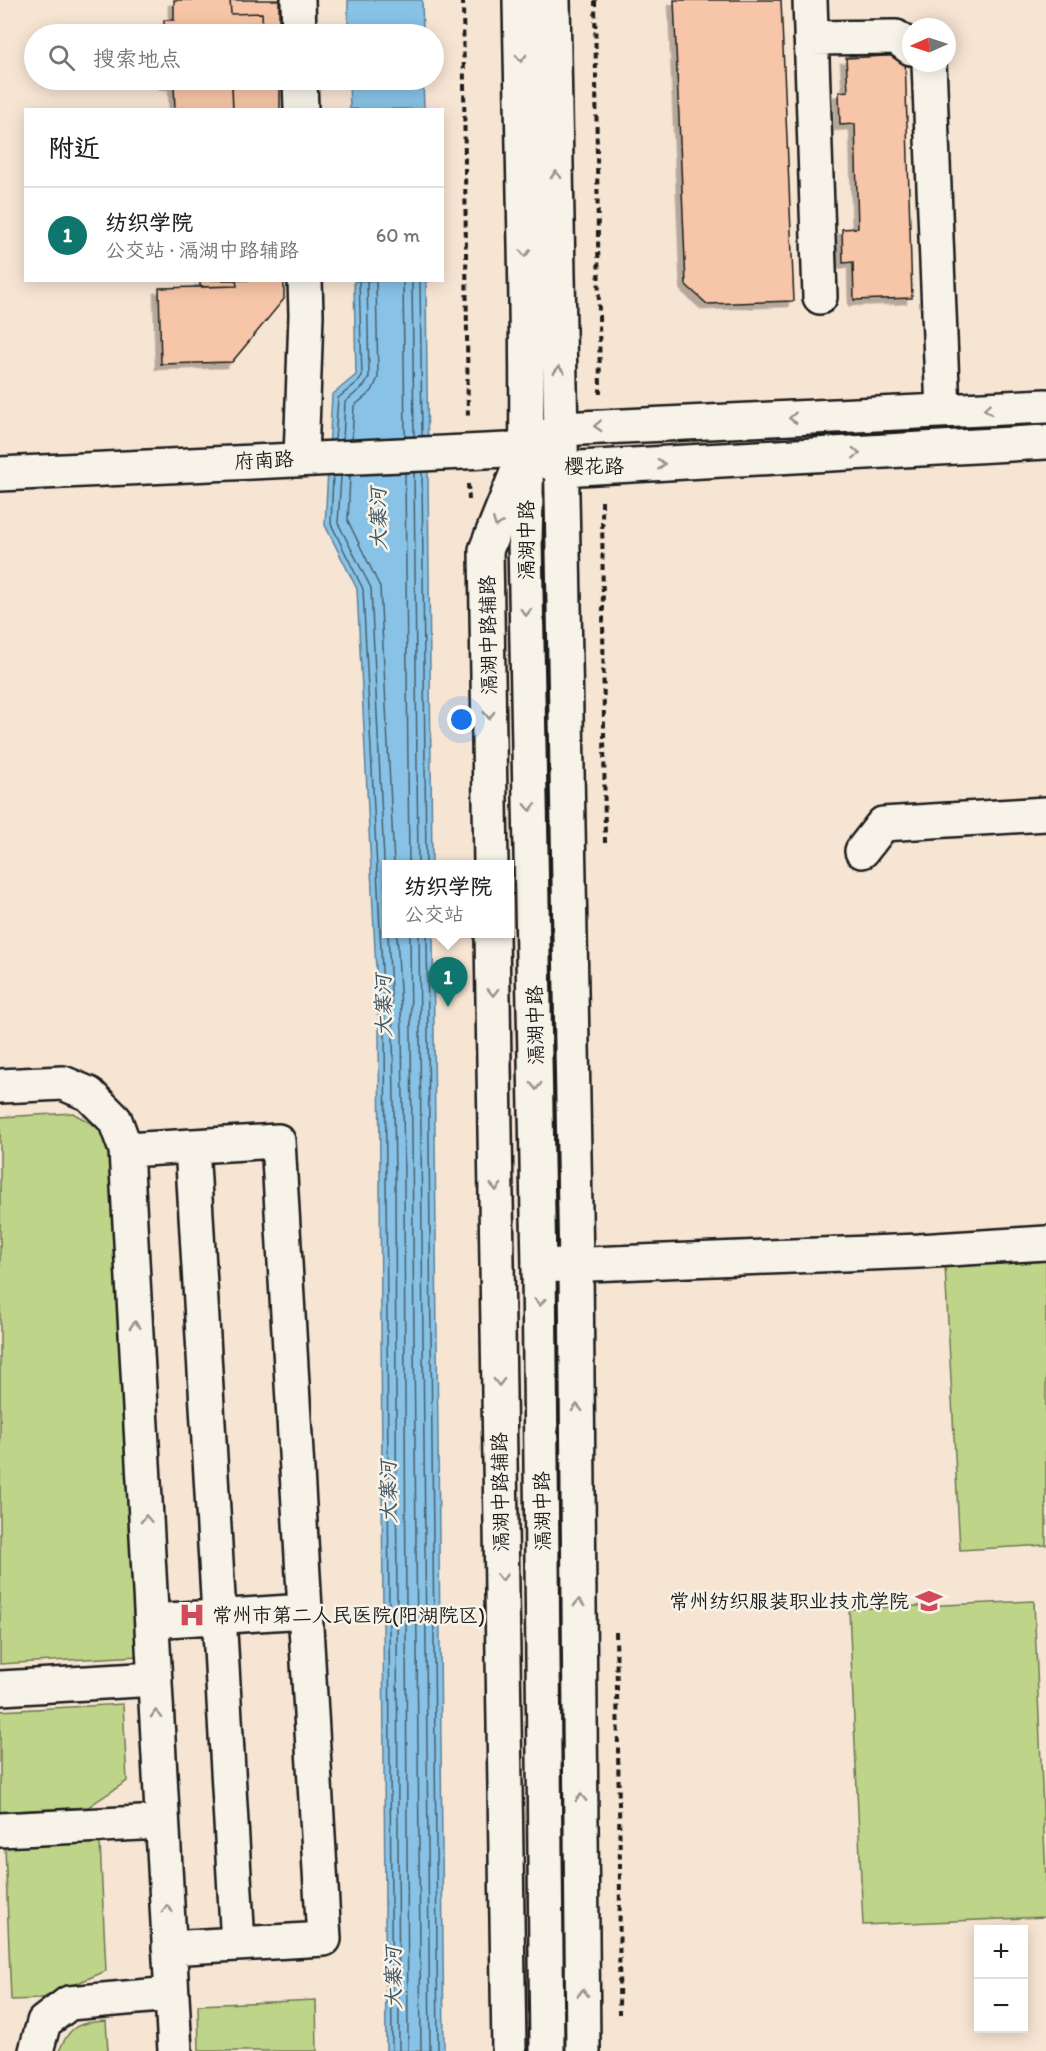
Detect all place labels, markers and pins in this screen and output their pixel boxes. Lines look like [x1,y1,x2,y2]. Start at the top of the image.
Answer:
pin: 1 [428,958,468,1007]
school or university icon: 常州纺织服装职业技术学院 [914,1586,944,1616]
place label: 常州纺织服装职业技术学院 [669,1589,909,1613]
hospital icon: 常州市第二人民医院(阳湖院区) [177,1600,207,1630]
place label: 常州市第二人民医院(阳湖院区) [212,1603,485,1627]

